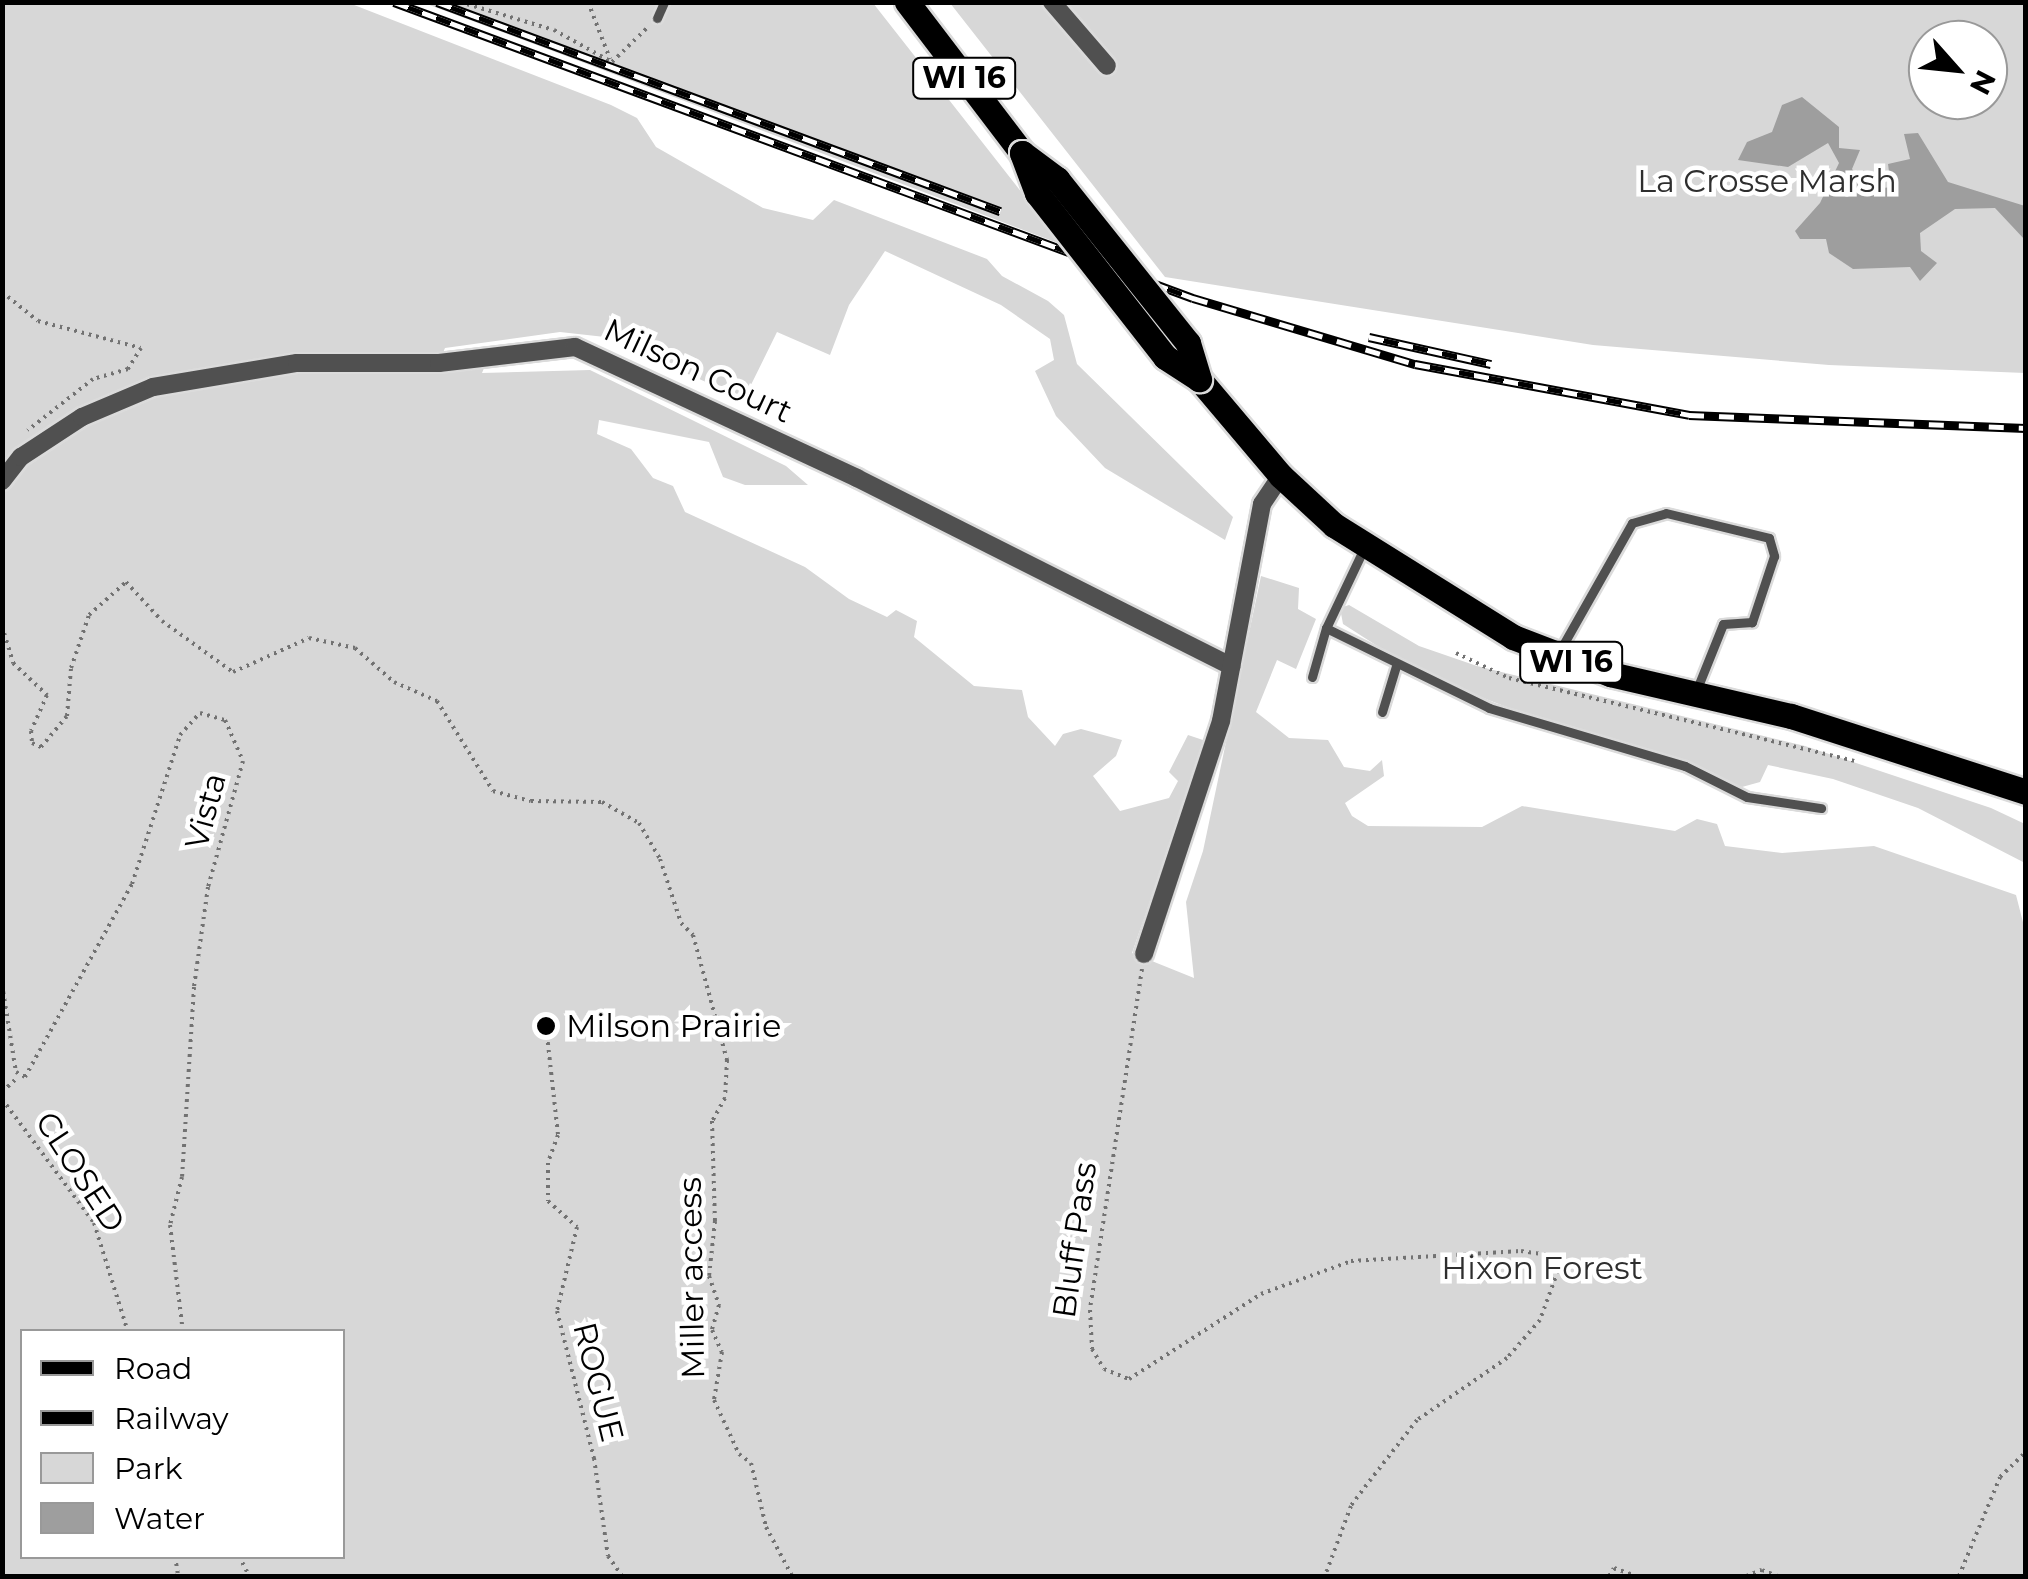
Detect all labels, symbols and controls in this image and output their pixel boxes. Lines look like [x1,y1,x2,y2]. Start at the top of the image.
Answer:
north arrow [1908,20,2008,120]
road number: WI 16 [912,53,1016,103]
text: N [1963,65,2003,101]
park label: La Crosse Marsh [1637,162,1897,200]
street label: Milson Court [598,311,798,431]
road number: WI 16 [1518,637,1624,687]
street label: Vista [177,769,235,853]
place label: Milson Prairie [566,1007,781,1045]
marker: Milson Prairie [535,1015,557,1037]
street label: CLOSED [27,1105,133,1239]
street label: Bluff Pass [1045,1160,1105,1320]
street label: Miller access [671,1177,713,1379]
park label: Hixon Forest [1441,1249,1643,1287]
street label: ROGUE [565,1318,631,1446]
legend [20,1329,345,1559]
text: Road [114,1350,192,1387]
text: Railway [114,1400,229,1437]
text: Park [114,1450,183,1487]
text: Water [114,1500,205,1537]

